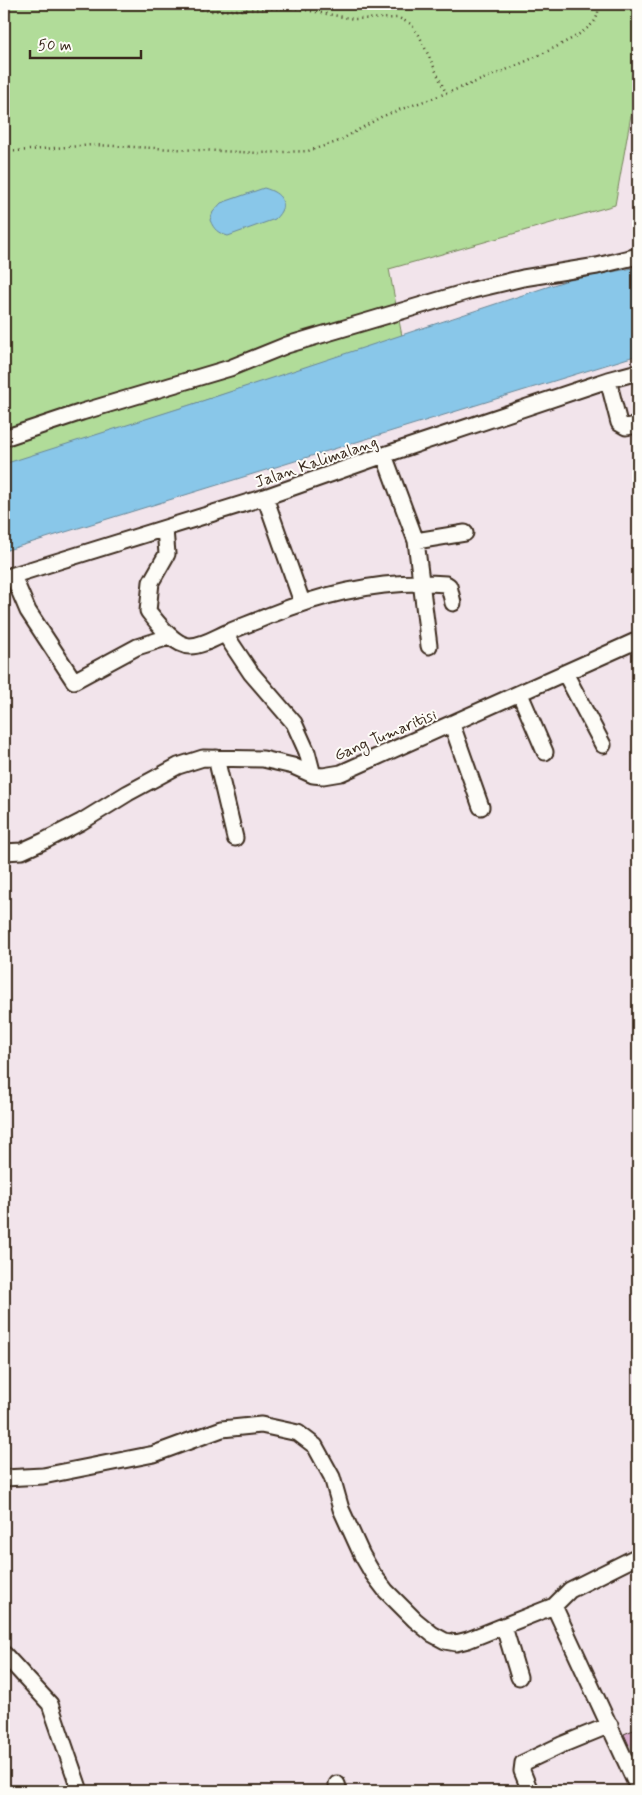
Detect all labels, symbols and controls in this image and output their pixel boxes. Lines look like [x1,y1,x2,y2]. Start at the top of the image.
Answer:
scale bar [30,28,141,60]
text: 50 m [38,36,72,56]
street label: Jalan Kalimalang [252,432,381,493]
street label: Gang Tumaritisi [331,704,441,767]

